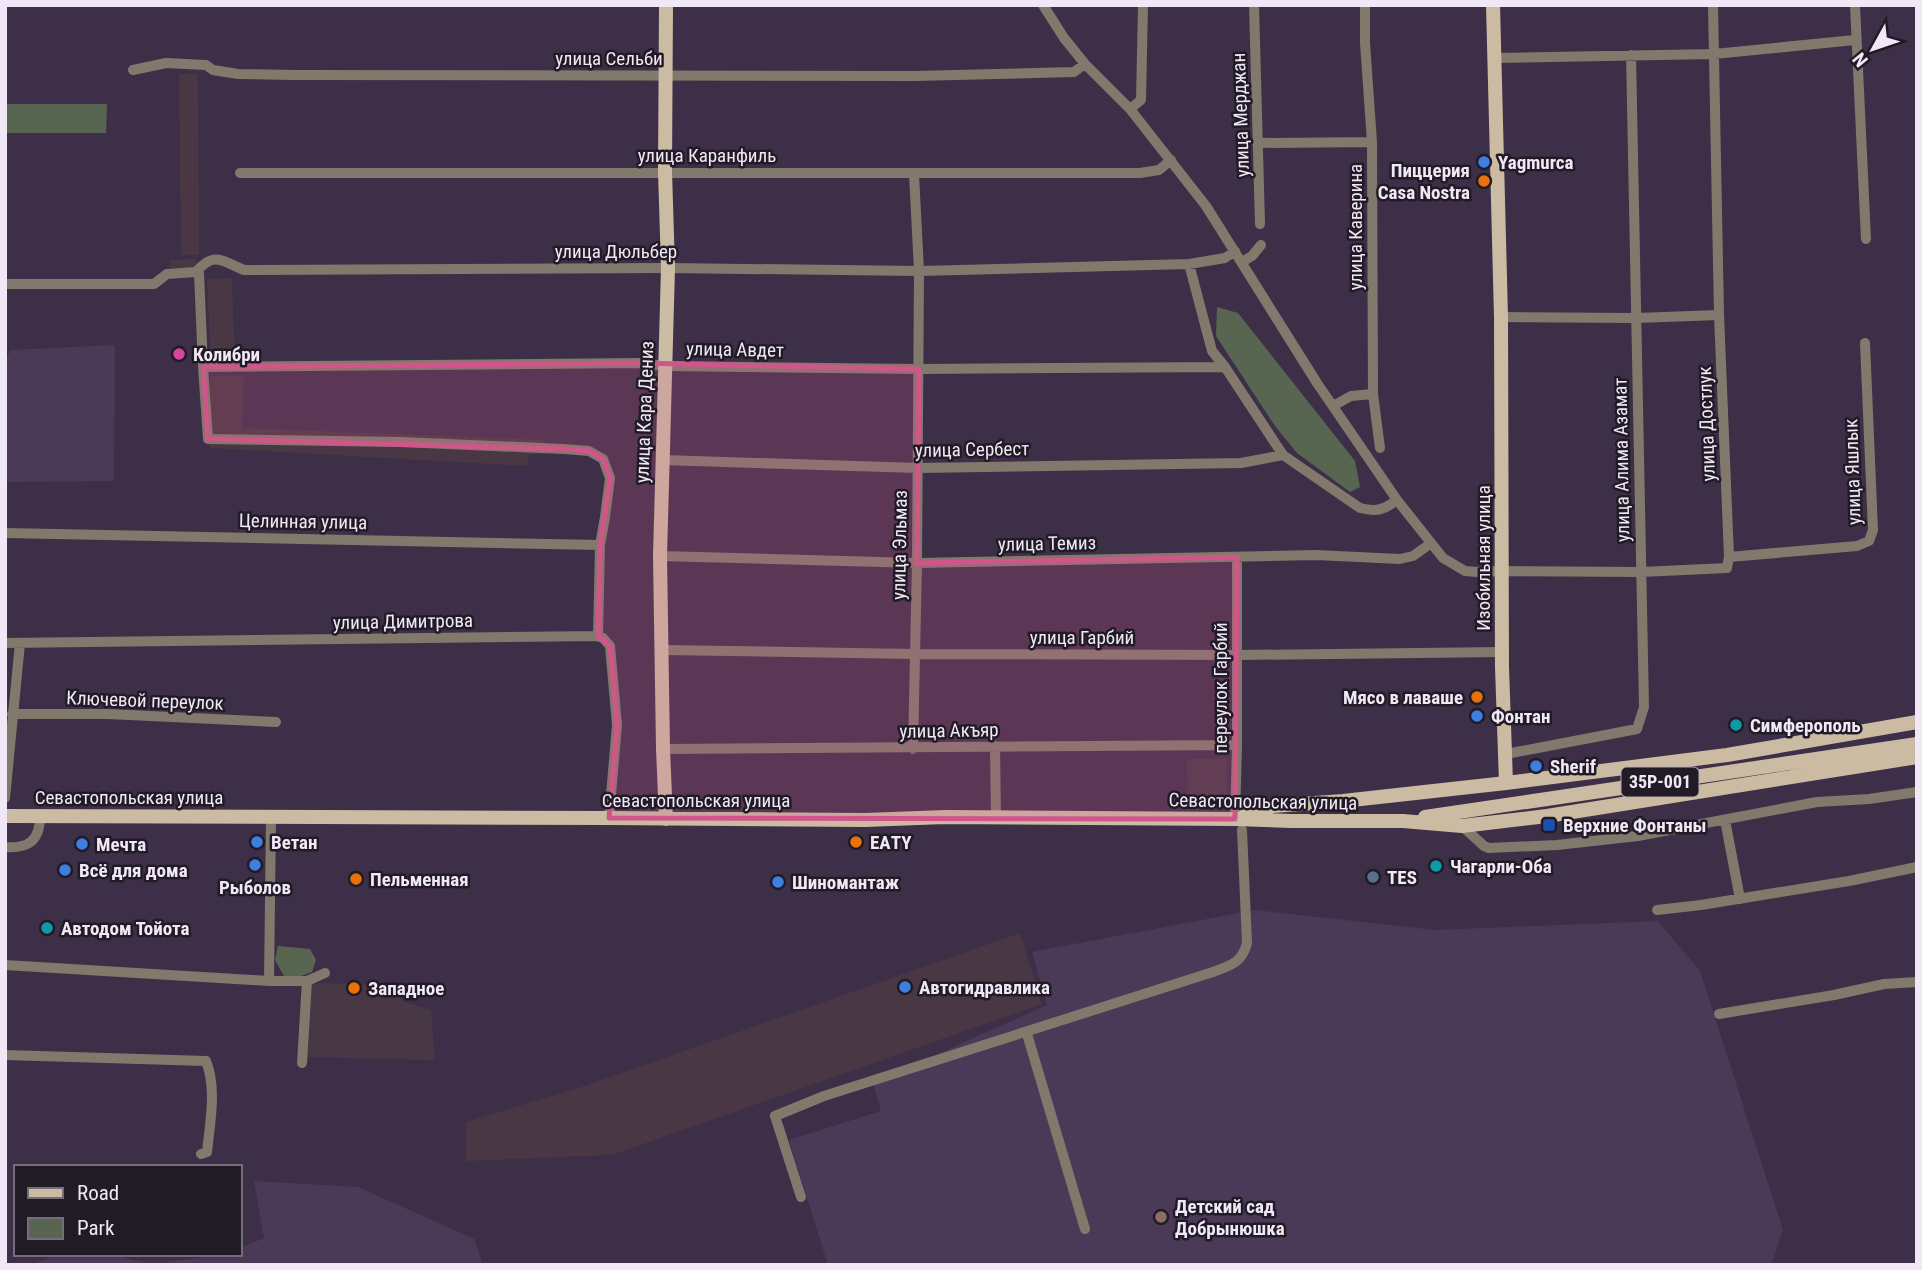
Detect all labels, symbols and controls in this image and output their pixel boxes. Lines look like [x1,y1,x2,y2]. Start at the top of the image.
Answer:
north arrow [1838,14,1908,84]
street label: улица Сельби [555,47,663,70]
text: N [1848,48,1873,71]
street label: улица Мерджан [1227,52,1254,178]
street label: улица Каранфиль [638,144,776,167]
place label: Yagmurca [1498,151,1574,174]
marker: Yagmurca [1476,154,1492,170]
place label: Пиццерия Casa Nostra [1378,159,1470,204]
street label: улица Каверина [1344,164,1367,290]
marker: Пиццерия Casa Nostra [1476,173,1492,189]
street label: улица Дюльбер [555,240,677,263]
street label: улица Авдет [686,337,784,362]
street label: улица Кара Дениз [631,341,658,483]
place label: Колибри [193,343,260,366]
marker: Колибри [171,346,187,362]
street label: улица Достлук [1693,366,1720,482]
street label: улица Алима Азамат [1609,378,1634,542]
street label: улица Яшлык [1839,419,1866,525]
street label: улица Сербест [915,437,1029,462]
street label: Изобильная улица [1472,485,1495,631]
street label: улица Эльмаз [887,490,912,600]
street label: Целинная улица [239,509,367,534]
street label: улица Темиз [998,531,1096,556]
street label: улица Димитрова [333,609,473,634]
street label: переулок Гарбий [1209,622,1232,754]
street label: улица Гарбий [1030,626,1134,649]
street label: Ключевой переулок [66,686,224,715]
place label: Мясо в лаваше [1343,686,1463,709]
marker: Мясо в лаваше [1469,689,1485,705]
place label: Фонтан [1491,705,1551,728]
marker: Фонтан [1469,708,1485,724]
place label: Симферополь [1750,714,1861,737]
marker: Симферополь [1728,717,1744,733]
street label: улица Акъяр [899,718,999,743]
place label: Sherif [1550,755,1597,778]
marker: Sherif [1528,758,1544,774]
road number: 35Р-001 [1622,768,1698,796]
street label: Севастопольская улица [35,786,223,809]
street label: Севастопольская улица [1168,788,1358,815]
street label: Севастопольская улица [602,789,790,812]
place label: Верхние Фонтаны [1563,814,1707,837]
marker: Верхние Фонтаны [1541,817,1557,833]
place label: Ветан [271,831,318,854]
place label: EАTY [870,831,912,854]
place label: Мечта [96,833,146,856]
marker: Ветан [249,834,265,850]
marker: EАTY [848,834,864,850]
marker: Мечта [74,836,90,852]
place label: Чагарли-Оба [1450,855,1552,878]
marker: Рыболов [247,857,263,873]
marker: Чагарли-Оба [1428,858,1444,874]
place label: Всё для дома [79,859,188,882]
marker: Всё для дома [57,862,73,878]
place label: TES [1387,866,1417,889]
place label: Пельменная [370,868,469,891]
marker: TES [1365,869,1381,885]
marker: Пельменная [348,871,364,887]
place label: Шиномантаж [792,871,899,894]
marker: Шиномантаж [770,874,786,890]
place label: Рыболов [219,876,291,899]
place label: Автодом Тойота [61,917,189,940]
marker: Автодом Тойота [39,920,55,936]
place label: Автогидравлика [919,976,1050,999]
place label: Западное [368,977,444,1000]
marker: Автогидравлика [897,979,913,995]
marker: Западное [346,980,362,996]
legend [14,1165,242,1256]
text: Road [77,1181,119,1205]
place label: Детский сад Добрынюшка [1175,1195,1285,1240]
marker: Детский сад Добрынюшка [1153,1209,1169,1225]
text: Park [77,1216,115,1240]

